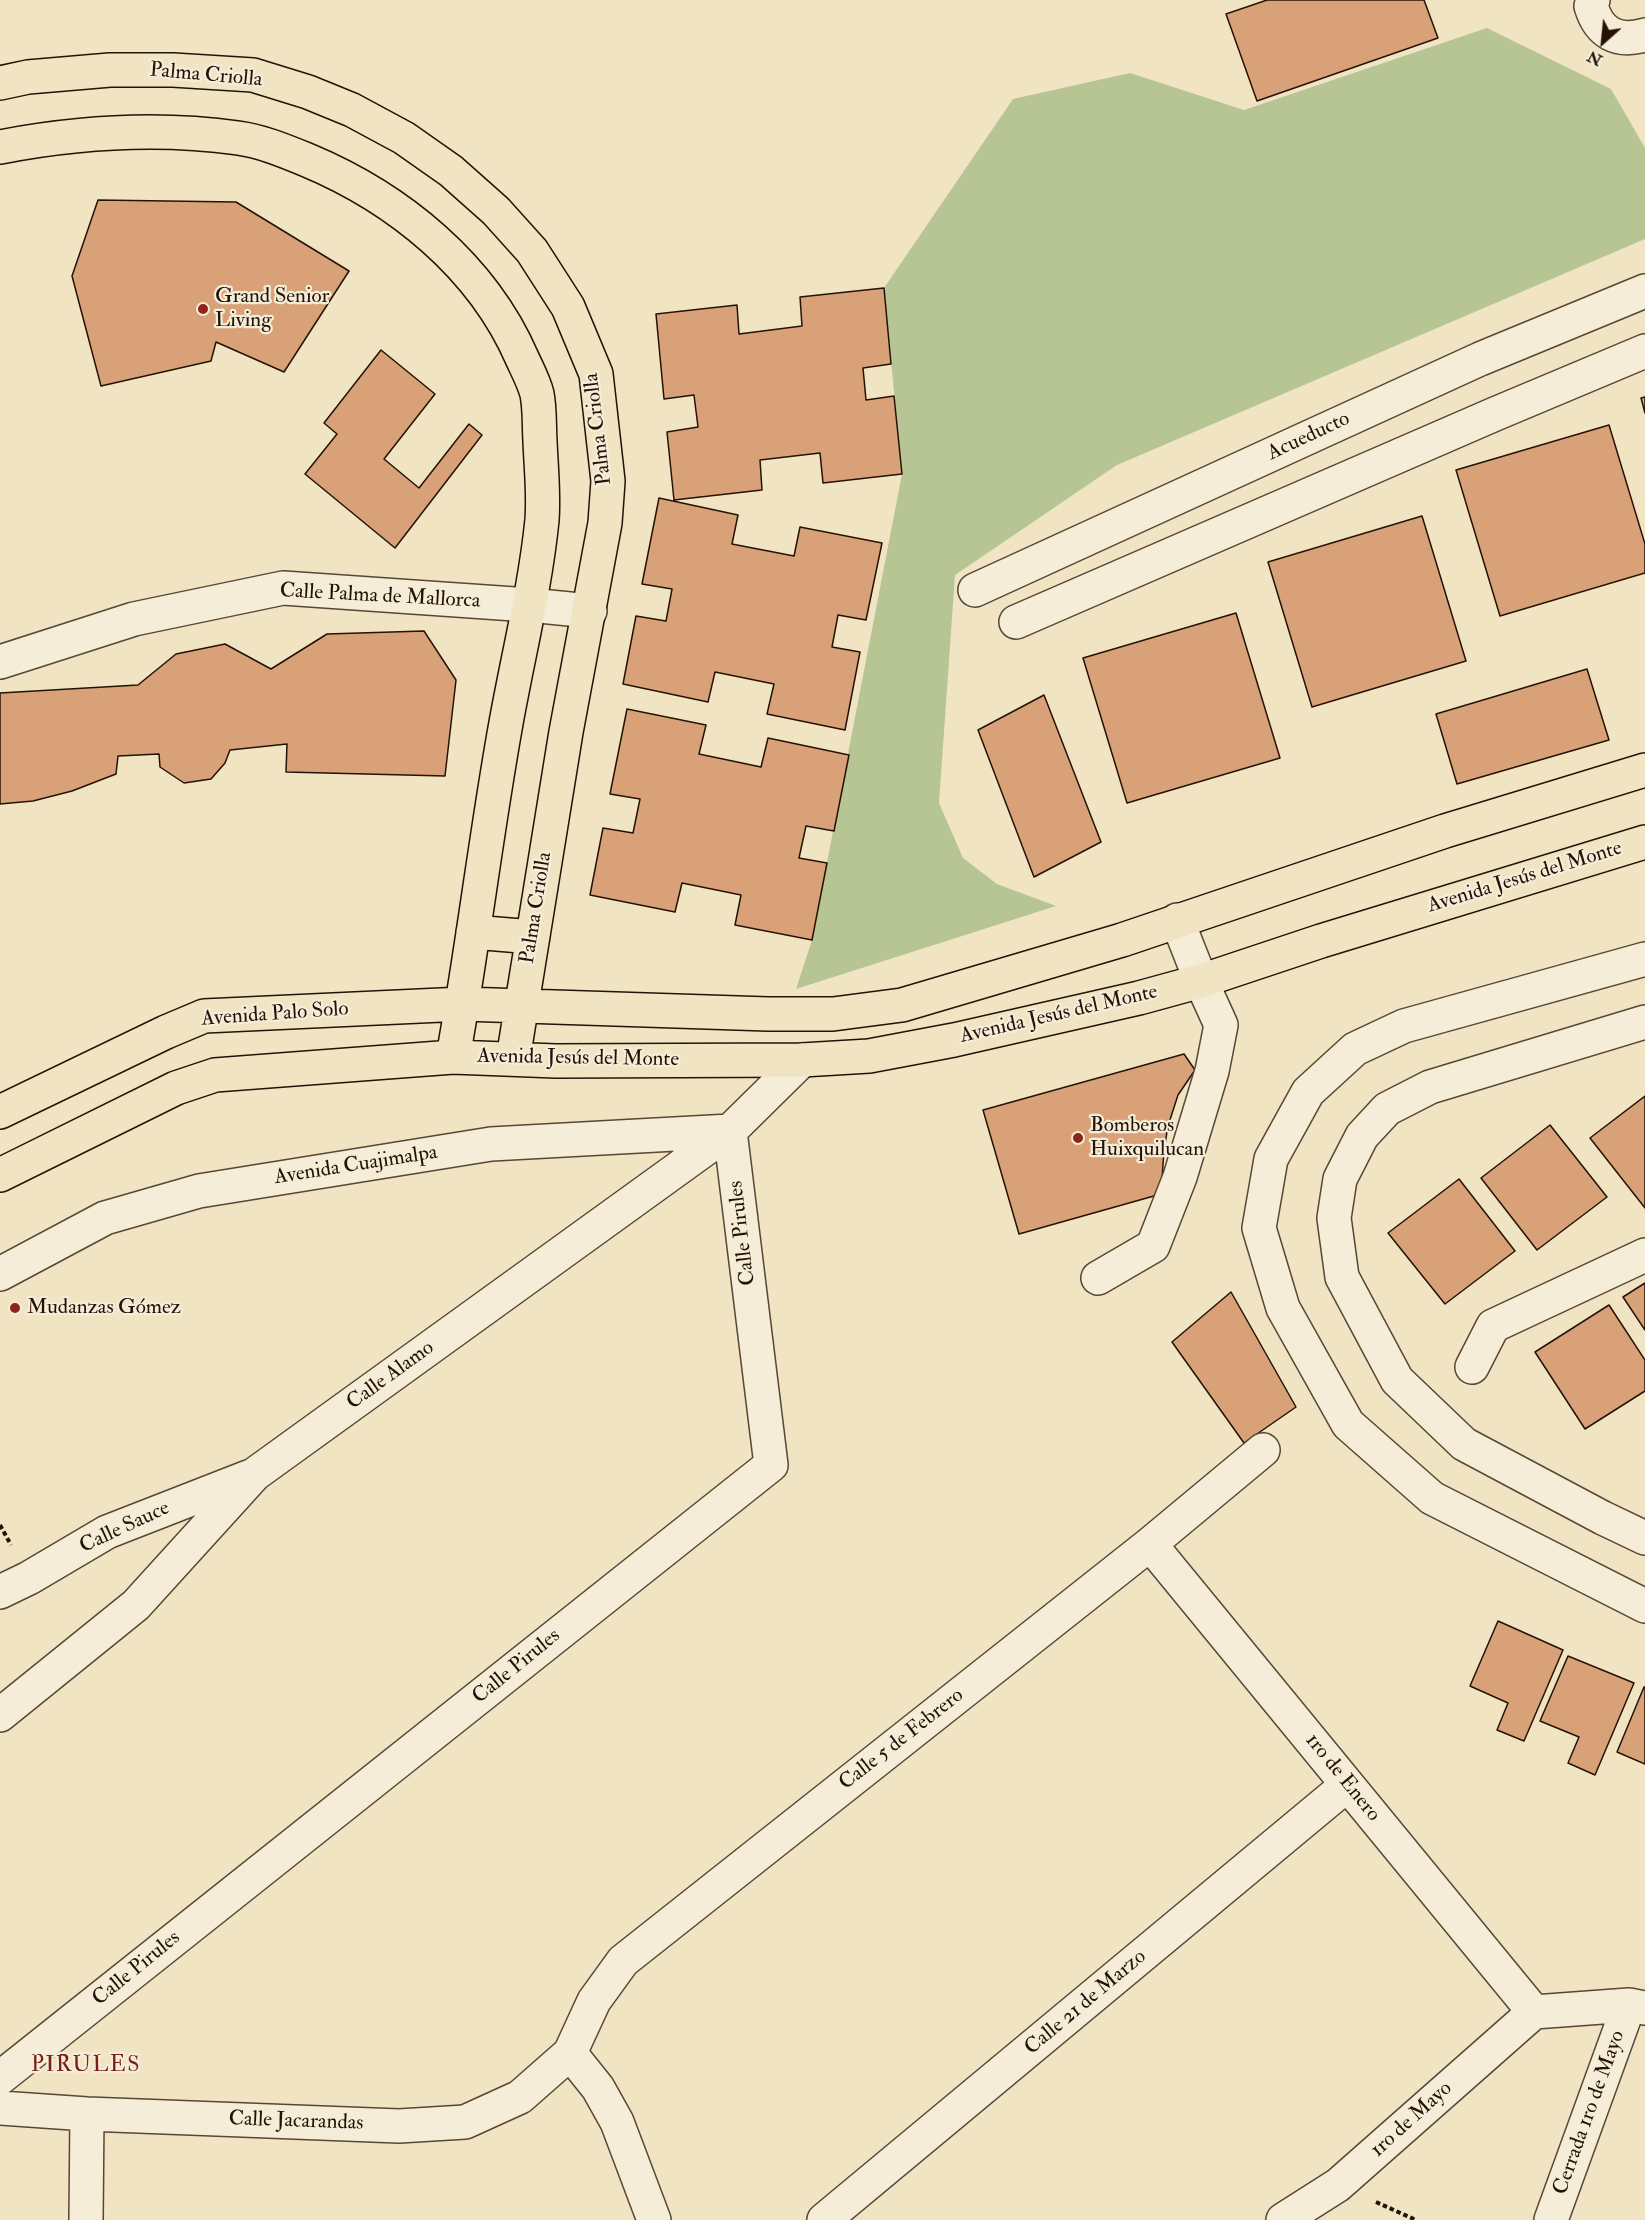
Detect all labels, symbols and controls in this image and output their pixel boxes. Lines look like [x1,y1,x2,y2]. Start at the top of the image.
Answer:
north arrow [1573,12,1633,72]
text: N [1584,46,1606,70]
street label: Palma Criolla [149,59,263,93]
place label: Grand Senior Living [215,284,329,334]
marker: Grand Senior Living [196,302,210,316]
street label: Palma Criolla [580,371,618,487]
street label: Acueducto [1264,407,1354,467]
street label: Calle Palma de Mallorca [279,579,481,615]
street label: Avenida Jesús del Monte [1425,836,1625,920]
street label: Palma Criolla [516,850,558,966]
street label: Avenida Jesús del Monte [958,980,1160,1050]
street label: Avenida Palo Solo [201,997,349,1033]
street label: Avenida Jesús del Monte [477,1045,679,1073]
place label: Bomberos Huixquilucan [1090,1113,1204,1163]
marker: Bomberos Huixquilucan [1071,1131,1085,1145]
street label: Avenida Cuajimalpa [273,1141,439,1191]
street label: Calle Pirules [724,1179,762,1287]
place label: Mudanzas Gómez [27,1295,181,1321]
marker: Mudanzas Gómez [8,1301,22,1315]
street label: Calle Alamo [343,1336,439,1416]
street label: Calle Sauce [76,1496,174,1560]
street label: Calle Pirules [468,1624,566,1710]
street label: Calle 5 de Febrero [835,1684,969,1796]
street label: 1ro de Enero [1299,1729,1385,1827]
street label: Calle Pirules [88,1926,186,2012]
street label: Calle 21 de Marzo [1020,1945,1152,2061]
street label: Cerrada 1ro de Mayo [1549,2027,1631,2199]
district label: PIRULES [31,2053,141,2079]
street label: 1ro de Mayo [1366,2077,1458,2163]
street label: Calle Jacarandas [228,2107,364,2137]

